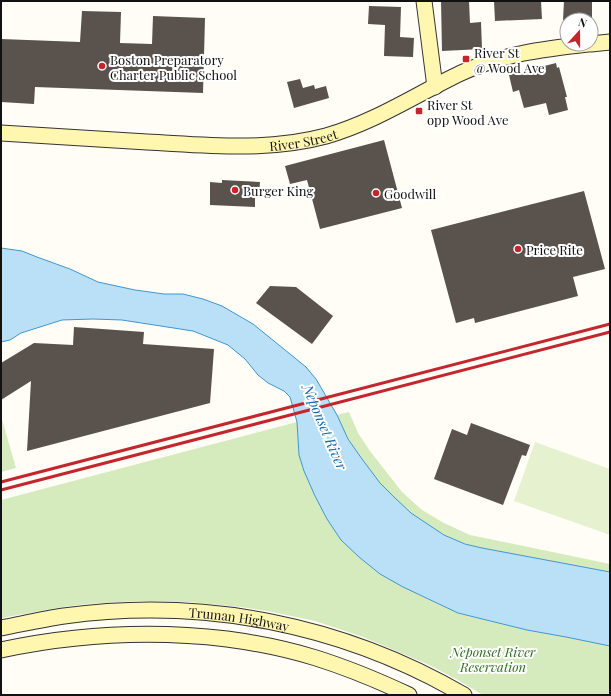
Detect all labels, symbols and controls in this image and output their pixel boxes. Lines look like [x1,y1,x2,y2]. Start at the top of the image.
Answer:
north arrow [559,12,599,52]
text: N [576,14,589,31]
place label: River St @ Wood Ave [474,44,545,76]
place label: Boston Preparatory Charter Public School [110,51,237,83]
marker: River St @ Wood Ave [461,54,471,64]
marker: Boston Preparatory Charter Public School [97,61,107,71]
place label: River St opp Wood Ave [427,96,509,128]
marker: River St opp Wood Ave [414,106,424,116]
street label: River Street [269,124,340,154]
place label: Burger King [243,182,313,199]
marker: Burger King [230,185,240,195]
place label: Goodwill [384,185,436,202]
marker: Goodwill [371,188,381,198]
place label: Price Rite [526,241,583,258]
marker: Price Rite [513,244,523,254]
water label: Neponset River [298,379,352,474]
street label: Truman Highway [188,603,291,634]
park label: Neponset River Reservation [450,643,536,675]

